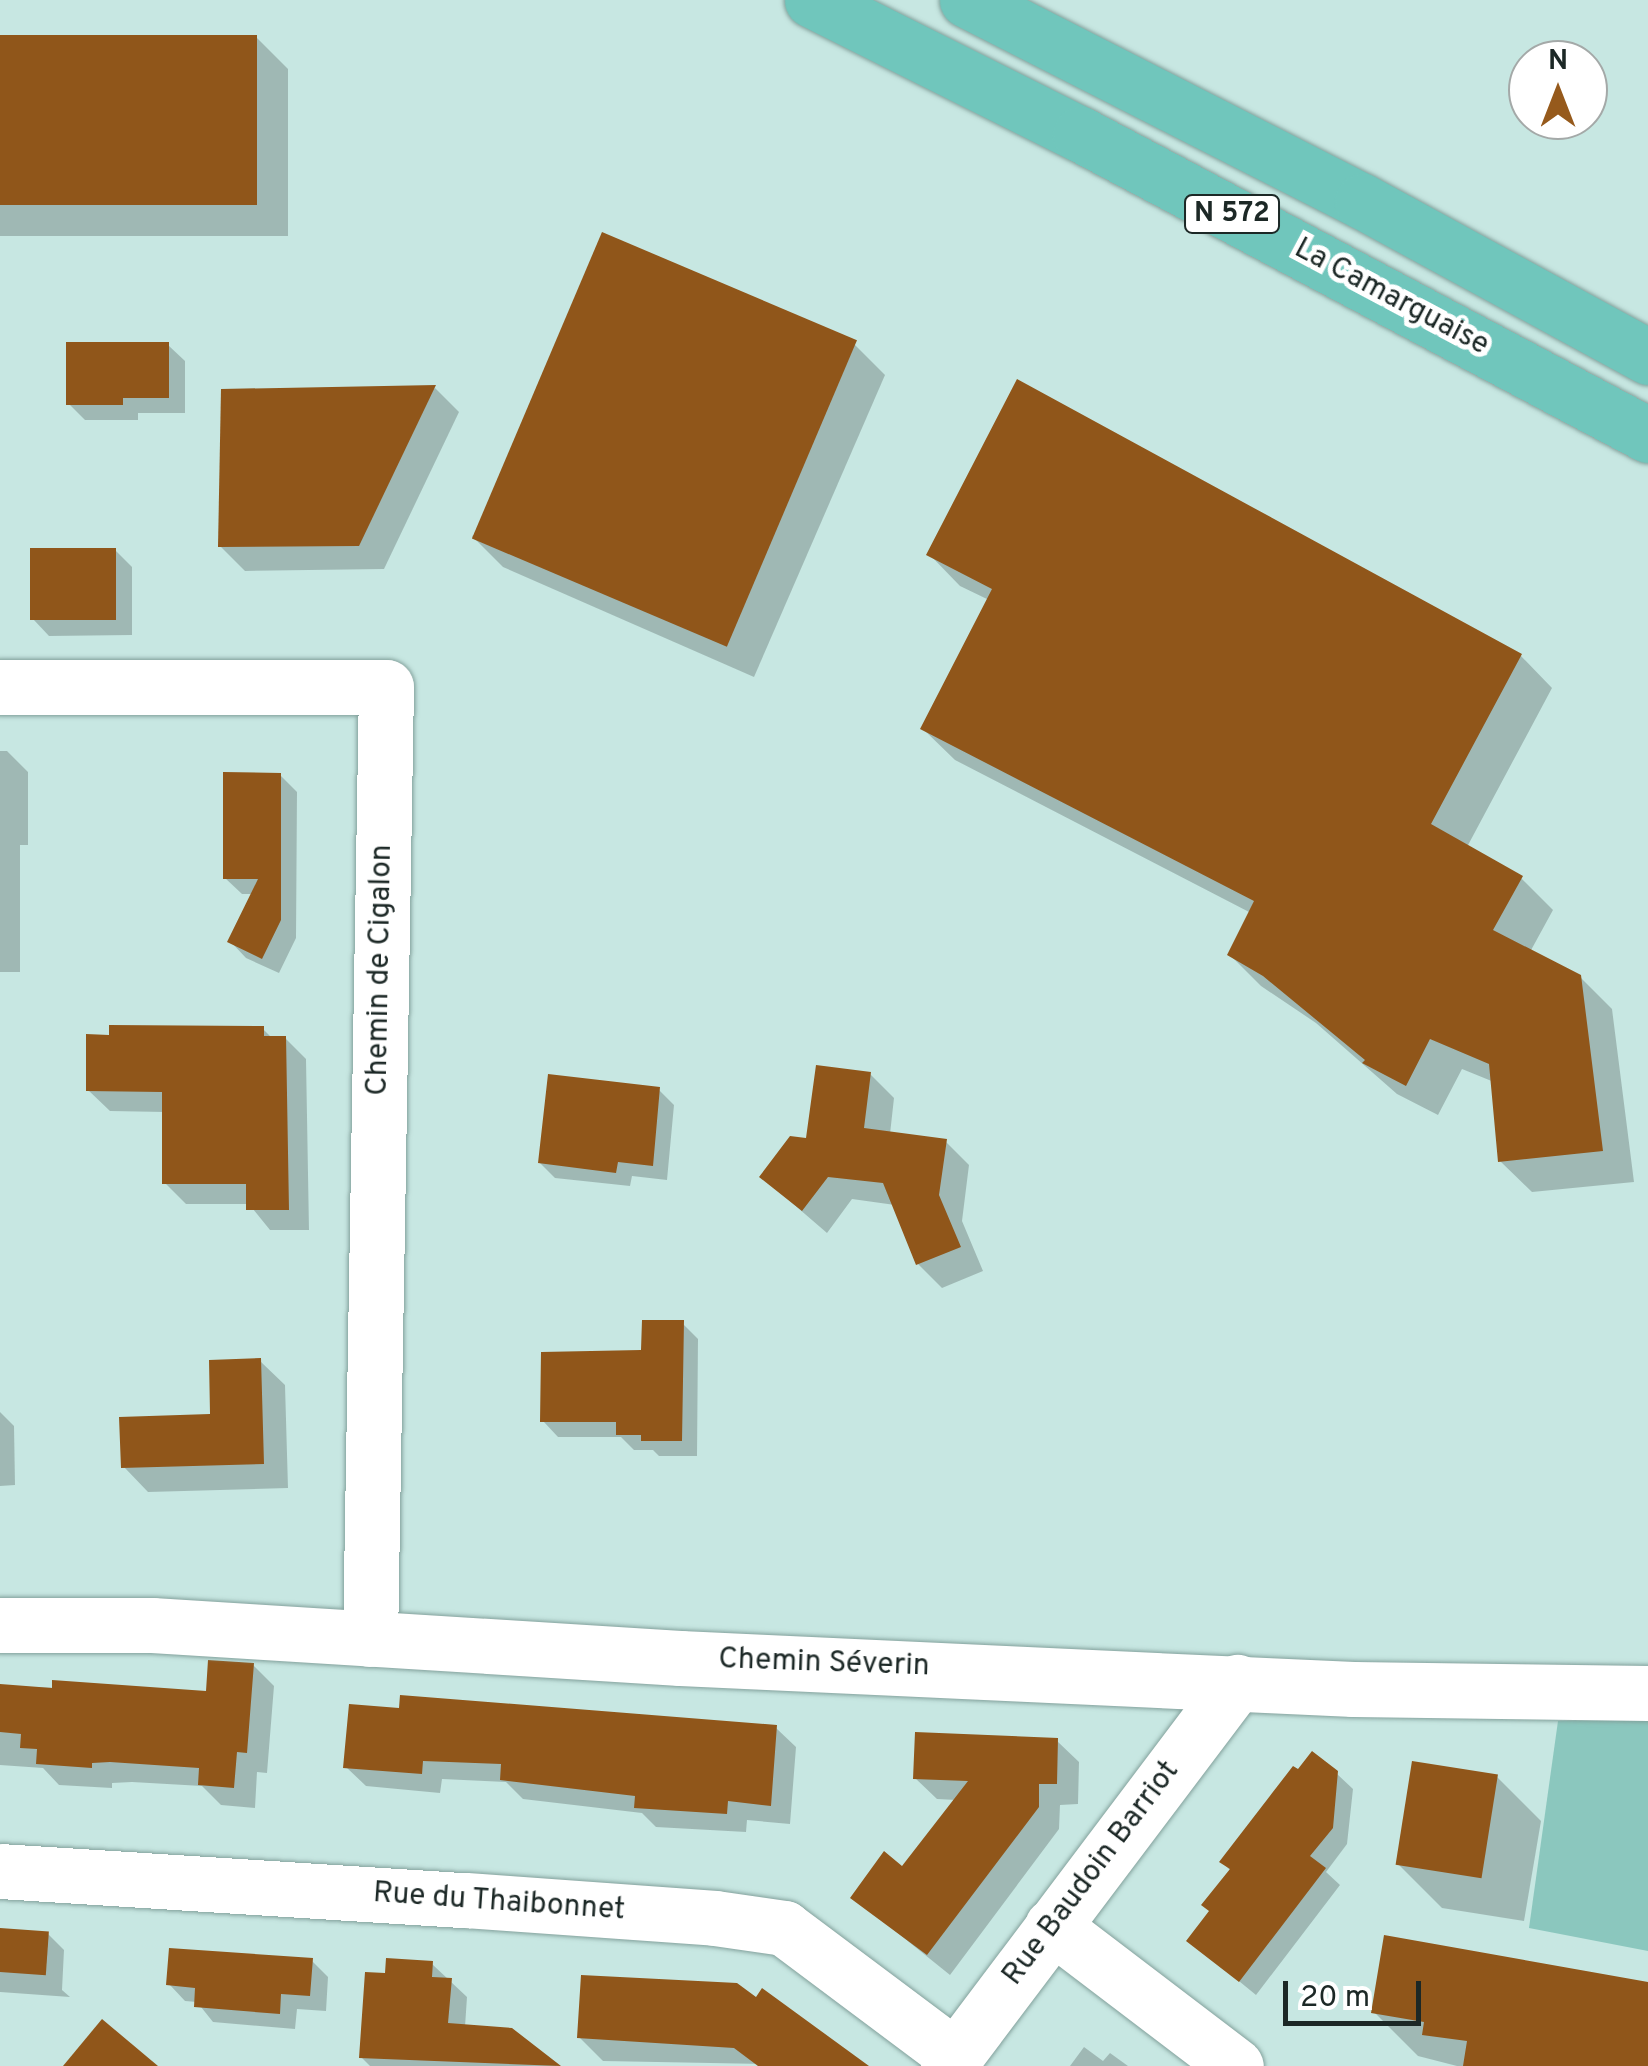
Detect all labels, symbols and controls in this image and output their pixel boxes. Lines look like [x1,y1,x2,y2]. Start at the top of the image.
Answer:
north arrow [1508,40,1608,140]
text: N [1548,44,1568,80]
road number: N 572 [1182,191,1282,237]
street label: La Camarguaise [1288,232,1494,364]
street label: Chemin de Cigalon [361,844,401,1096]
street label: Chemin Séverin [718,1642,930,1686]
street label: Rue Baudoin Barriot [996,1755,1188,1993]
street label: Rue du Thaibonnet [371,1876,627,1930]
scale bar [1288,1961,1426,2023]
text: 20 m [1300,1980,1370,2017]

